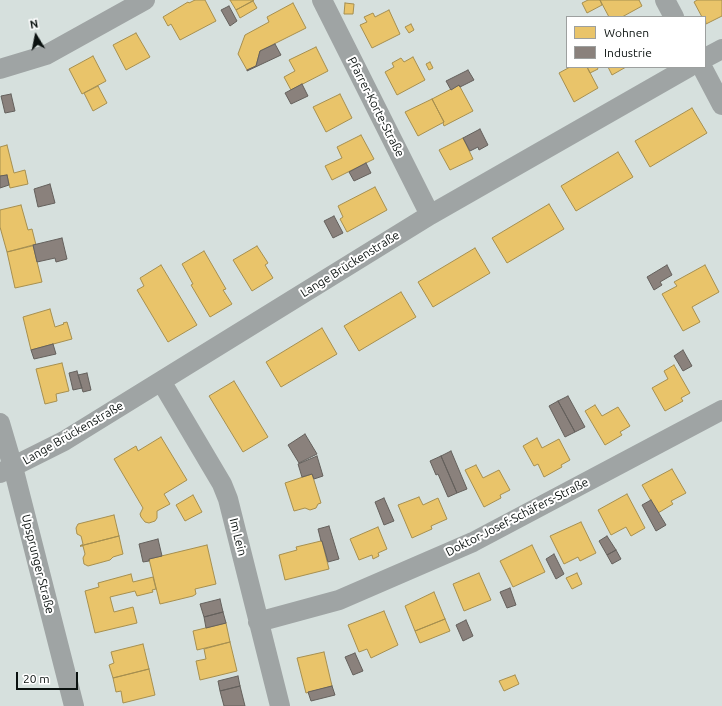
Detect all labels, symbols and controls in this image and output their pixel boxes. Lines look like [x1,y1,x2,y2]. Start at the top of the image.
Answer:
north arrow [16,16,56,56]
legend [566,16,706,68]
text: N [29,18,39,31]
text: Wohnen [604,26,649,39]
text: Industrie [604,46,652,59]
street label: Pfarrer-Korte-Straße [345,55,407,159]
street label: Lange Brückenstraße [298,228,402,300]
street label: Lange Brückenstraße [20,398,126,468]
street label: Doktor-Josef-Schäfers-Straße [443,475,591,559]
street label: Upsprunger Straße [19,513,57,615]
street label: Im Lein [226,516,250,558]
scale bar [18,664,80,690]
text: 20 m [23,672,50,685]

